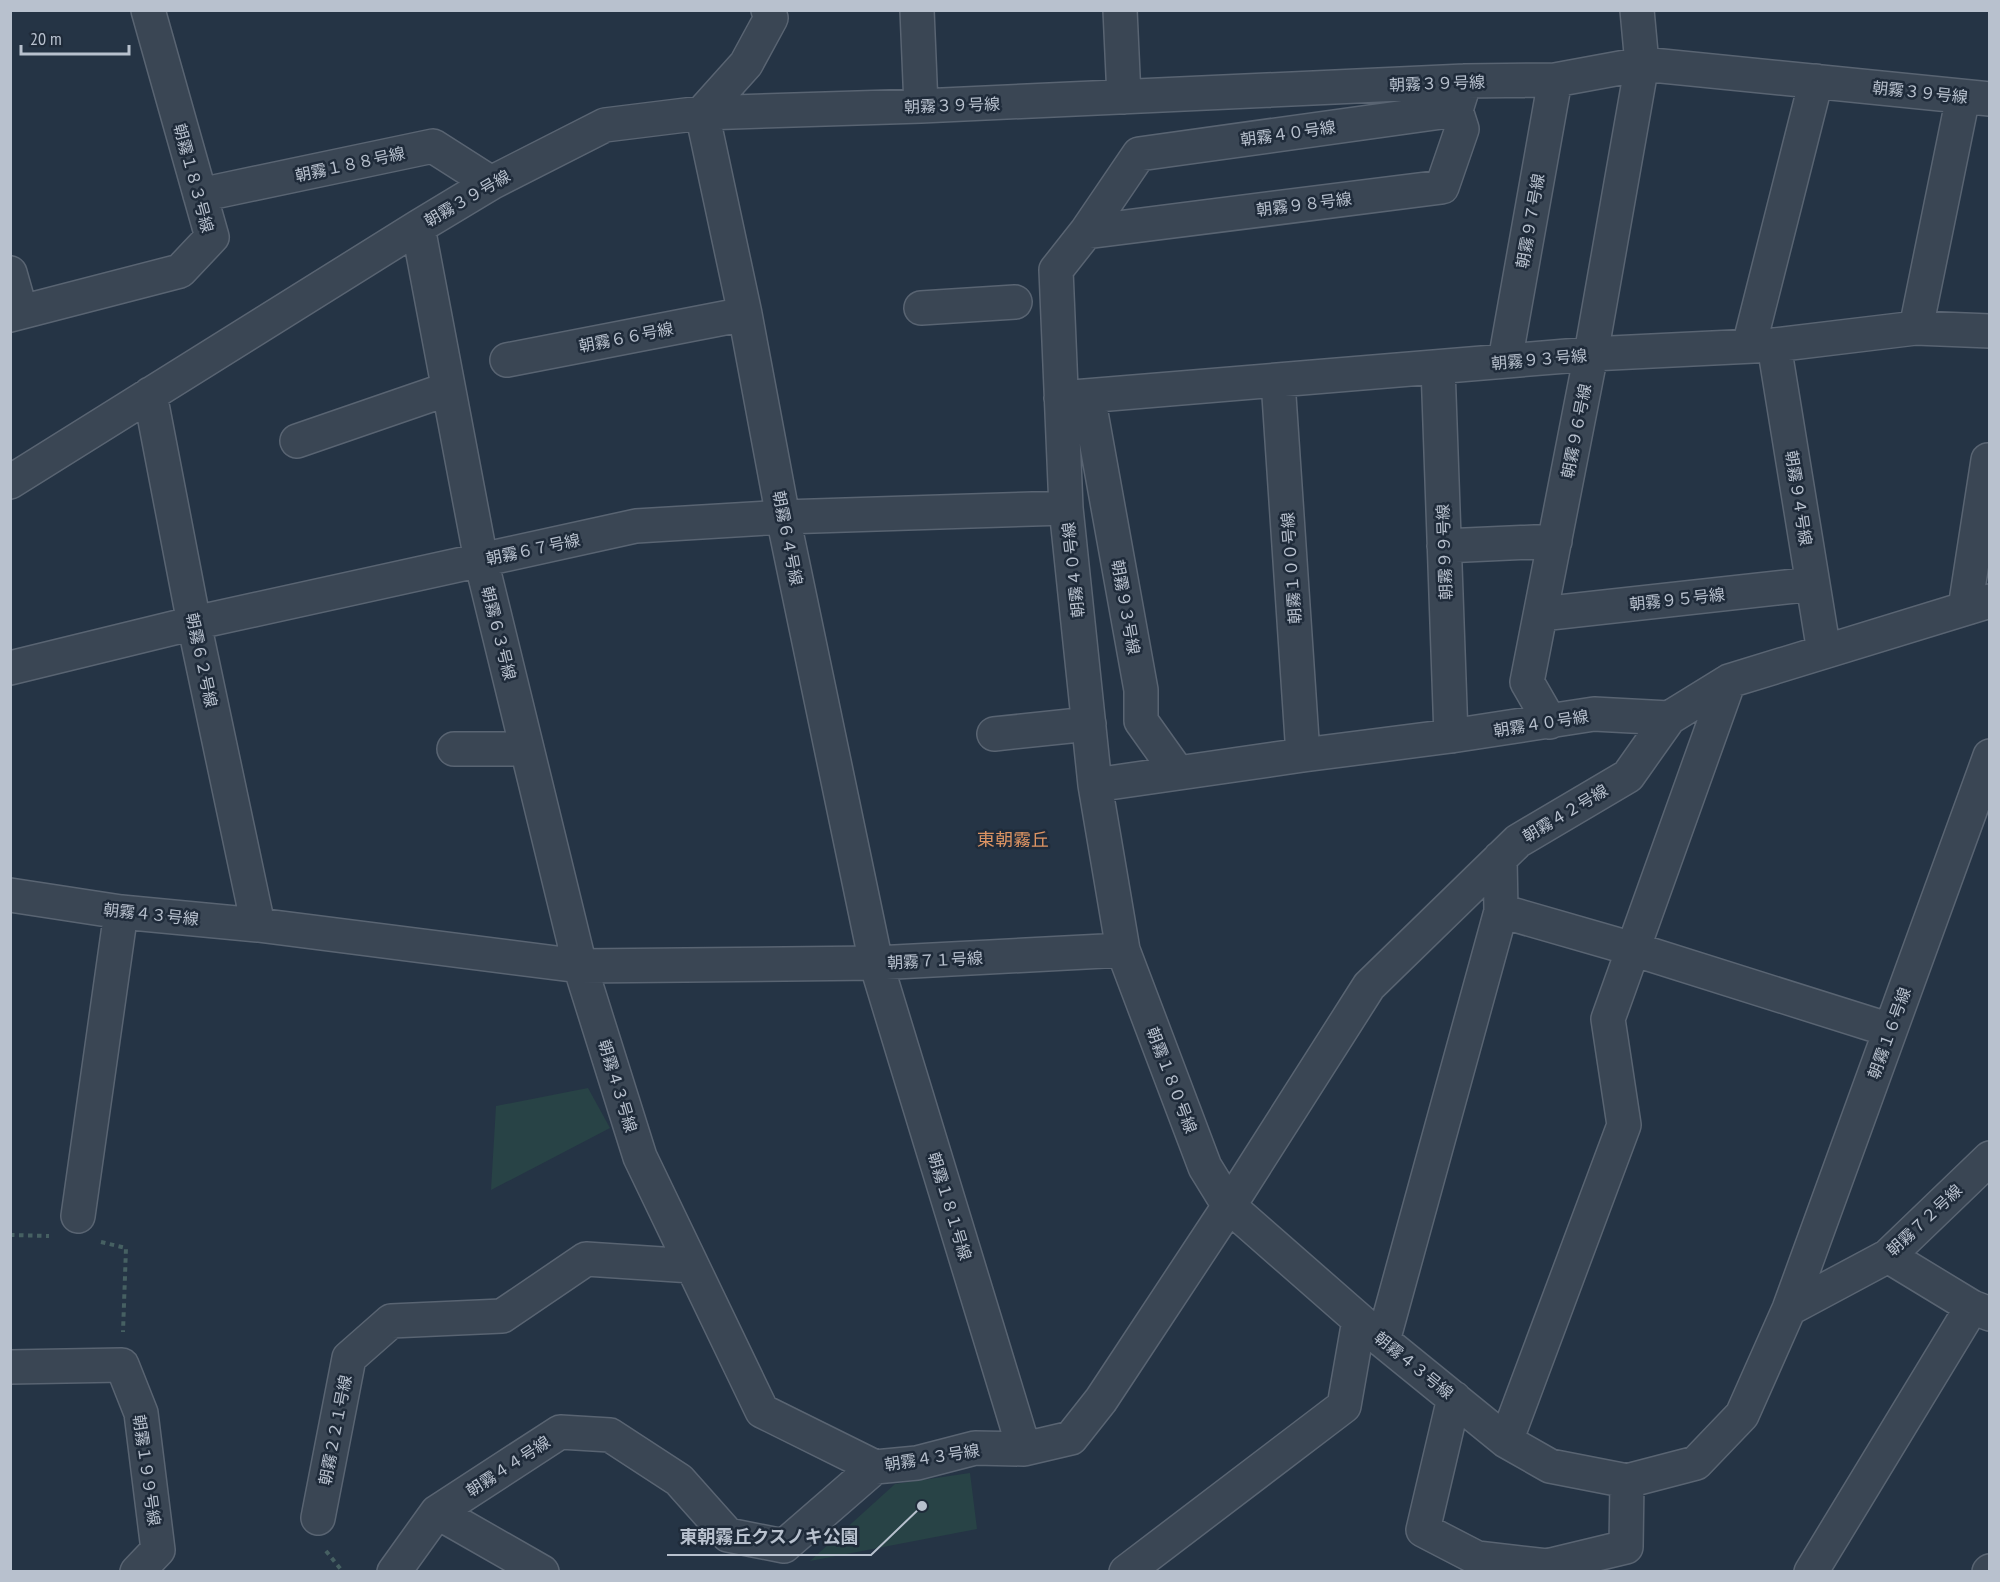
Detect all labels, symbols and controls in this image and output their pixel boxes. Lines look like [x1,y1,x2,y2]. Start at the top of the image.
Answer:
scale bar [21,18,129,56]
text: 20 m [30,27,62,50]
street label: 朝霧３９号線 [1389,71,1485,95]
street label: 朝霧３９号線 [1871,77,1969,107]
street label: 朝霧３９号線 [904,93,1000,117]
street label: 朝霧４０号線 [1239,116,1337,150]
street label: 朝霧１８３号線 [170,121,218,235]
street label: 朝霧１８８号線 [293,143,407,185]
street label: 朝霧３９号線 [420,165,514,231]
street label: 朝霧９７号線 [1512,172,1548,270]
street label: 朝霧９８号線 [1255,188,1353,220]
street label: 朝霧６６号線 [577,318,675,356]
street label: 朝霧９３号線 [1490,345,1588,373]
street label: 朝霧９６号線 [1557,382,1595,480]
street label: 朝霧９４号線 [1782,449,1816,547]
street label: 朝霧６４号線 [769,489,807,587]
street label: 朝霧９９号線 [1432,504,1456,600]
street label: 朝霧１００号線 [1277,511,1305,625]
street label: 朝霧４０号線 [1058,521,1088,619]
street label: 朝霧６７号線 [484,529,582,569]
street label: 朝霧９３号線 [1108,558,1144,656]
street label: 朝霧６３号線 [478,584,520,682]
street label: 朝霧９５号線 [1628,584,1726,614]
street label: 朝霧６２号線 [182,611,222,709]
street label: 朝霧４０号線 [1492,706,1590,740]
street label: 朝霧４２号線 [1519,780,1611,846]
district label: 東朝霧丘 [977,828,1049,851]
street label: 朝霧４３号線 [102,899,200,929]
street label: 朝霧７１号線 [887,948,983,972]
street label: 朝霧１６号線 [1863,984,1915,1082]
street label: 朝霧１８０号線 [1143,1024,1201,1136]
street label: 朝霧４３号線 [594,1037,642,1135]
street label: 朝霧１８１号線 [924,1150,976,1262]
street label: 朝霧７２号線 [1882,1180,1966,1260]
street label: 朝霧４３号線 [1370,1327,1458,1403]
street label: 朝霧２２１号線 [314,1373,356,1487]
street label: 朝霧１９９号線 [129,1413,165,1527]
street label: 朝霧４４号線 [462,1431,554,1501]
street label: 朝霧４３号線 [883,1440,981,1474]
callout: 東朝霧丘クスノキ公園 [667,1519,871,1555]
text: 東朝霧丘クスノキ公園 [679,1525,859,1548]

